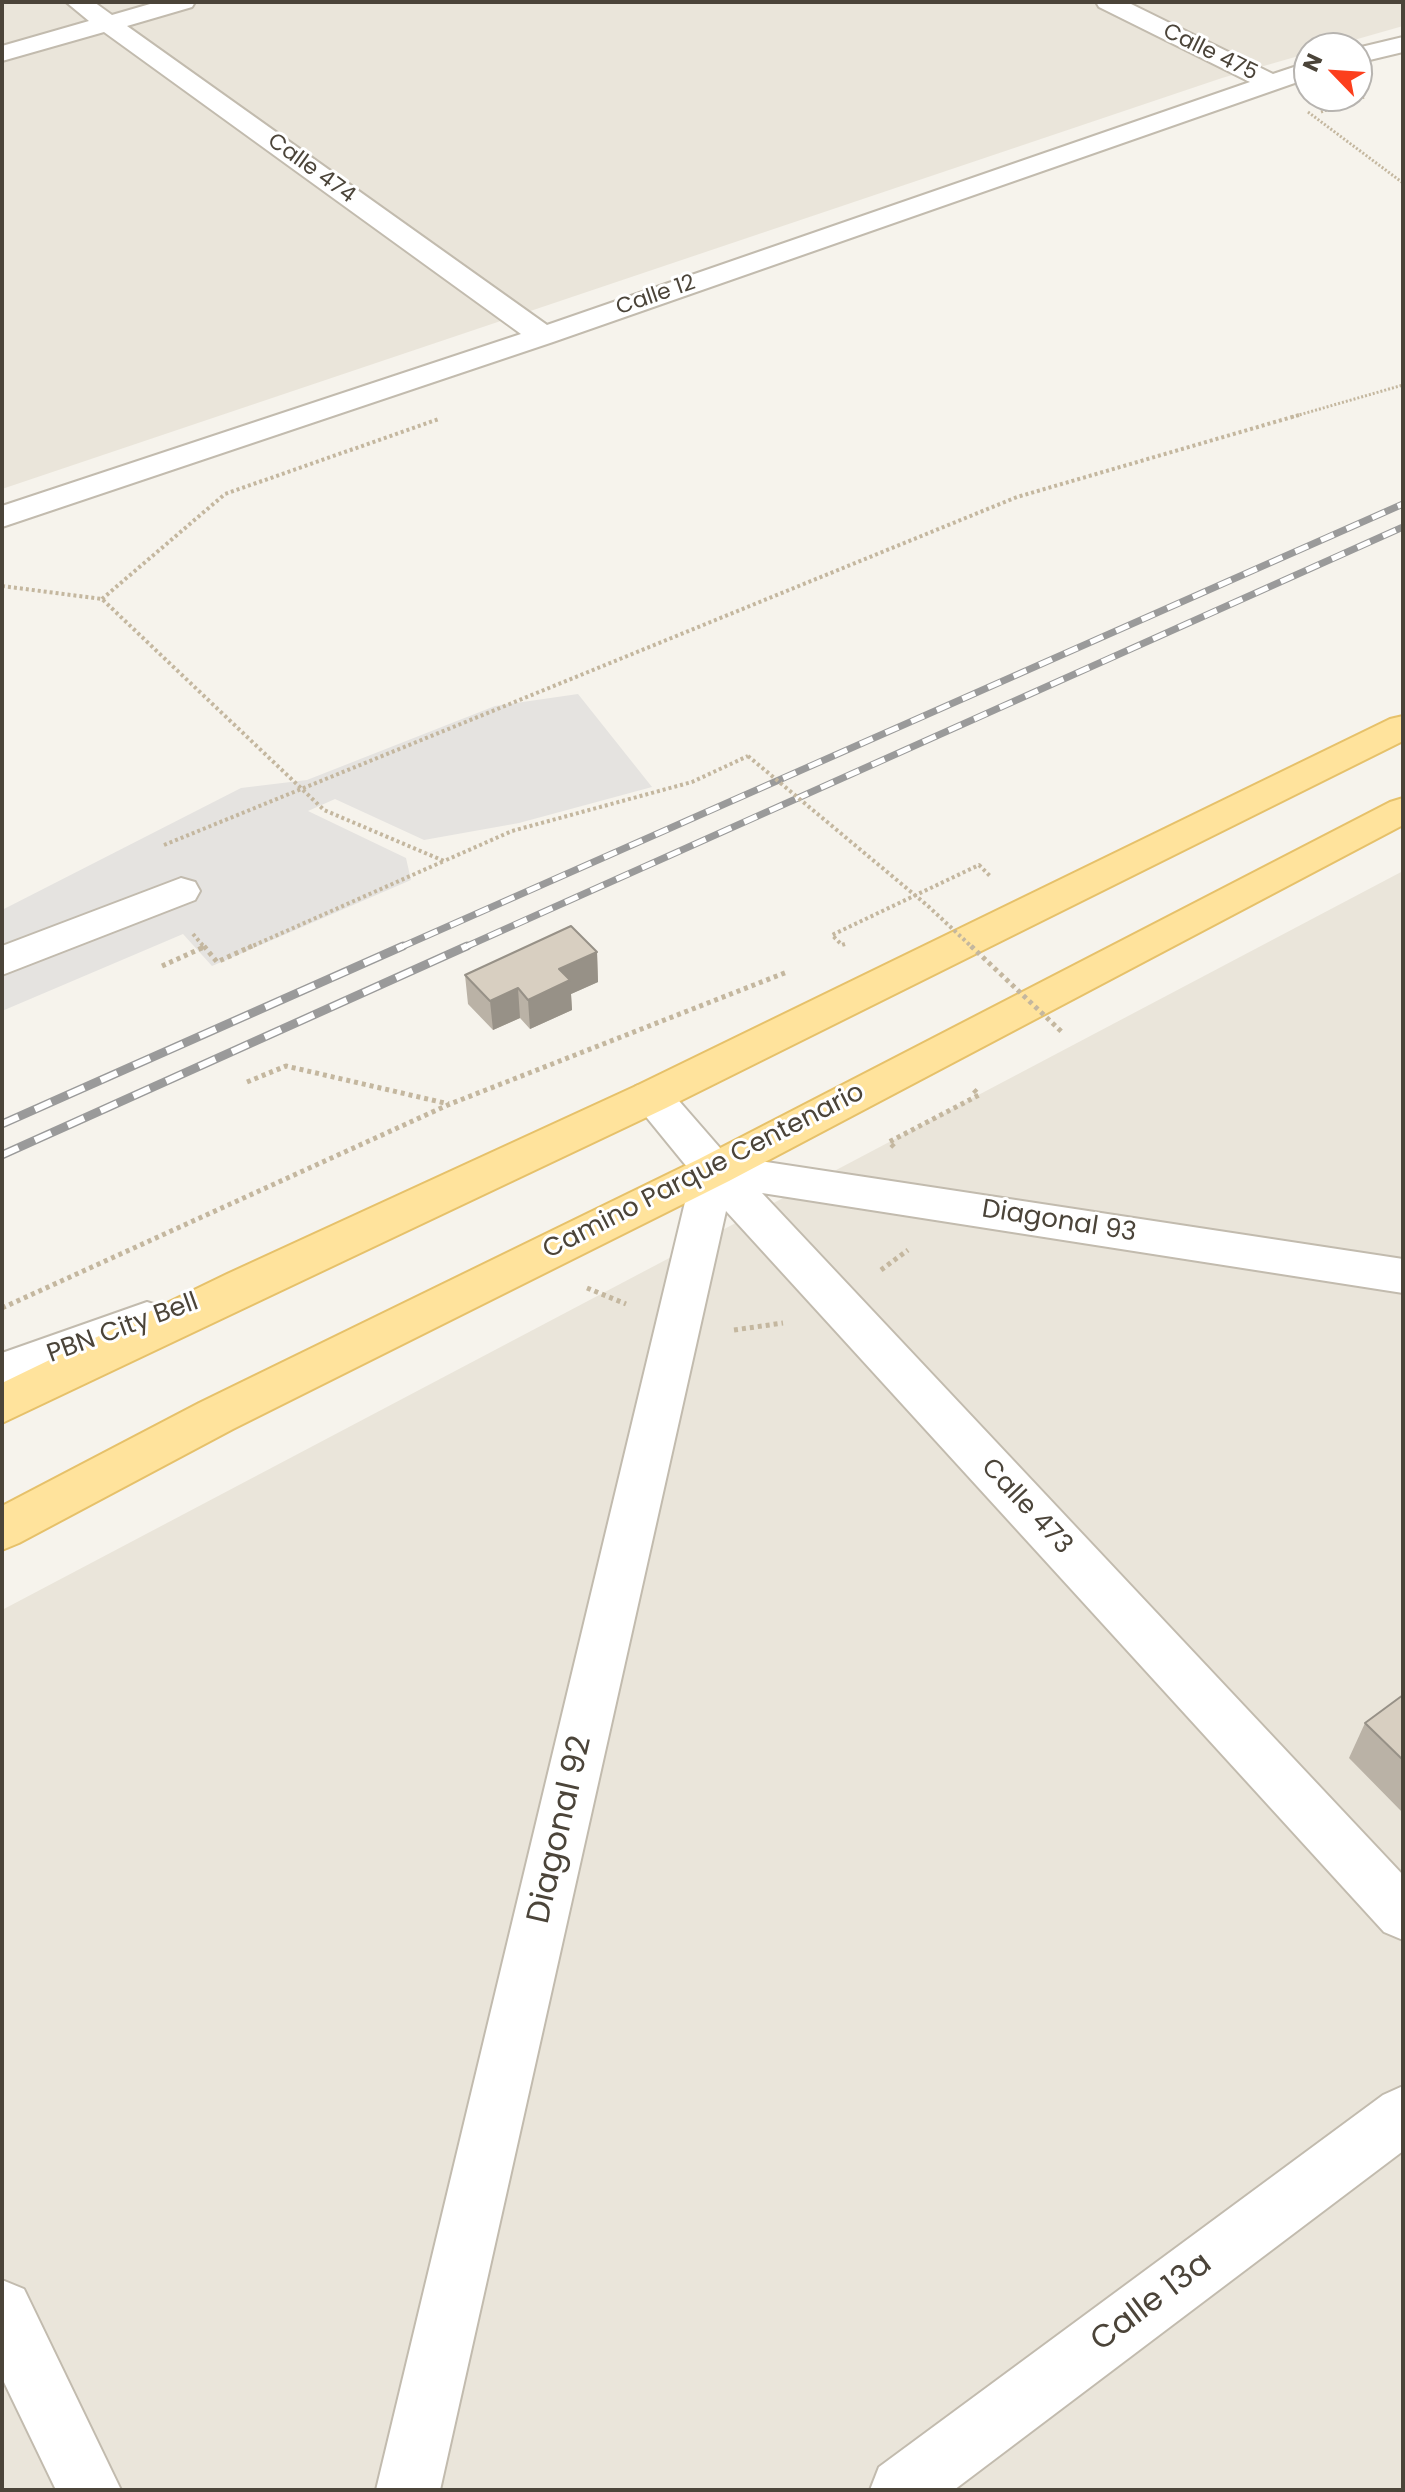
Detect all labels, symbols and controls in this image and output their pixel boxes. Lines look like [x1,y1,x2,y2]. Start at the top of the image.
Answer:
street label: Calle 475 [1158,19,1262,87]
north arrow [1293,32,1373,112]
text: N [1295,48,1330,77]
street label: Calle 474 [262,128,360,210]
street label: Calle 12 [613,270,699,322]
street label: Camino Parque Centenario [538,1077,870,1267]
street label: Diagonal 93 [980,1194,1138,1250]
street label: PBN City Bell [43,1287,203,1371]
street label: Calle 473 [974,1453,1078,1561]
street label: Diagonal 92 [521,1732,601,1928]
street label: Calle 13a [1084,2245,1220,2361]

